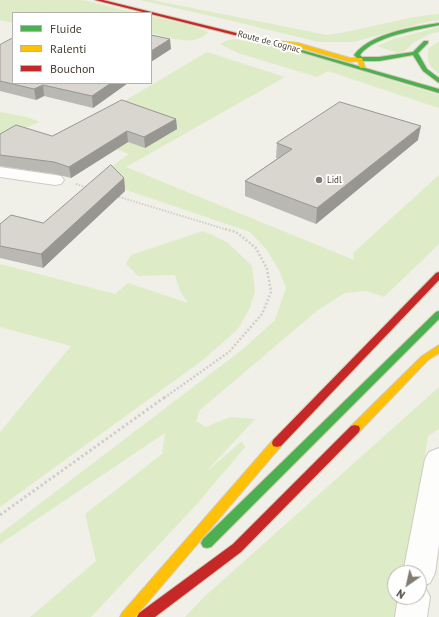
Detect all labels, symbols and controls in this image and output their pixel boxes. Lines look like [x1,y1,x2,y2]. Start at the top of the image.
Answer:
legend [12,12,152,84]
text: Fluide [50,21,82,36]
street label: Route de Cognac [237,28,301,56]
text: Ralenti [50,41,86,56]
text: Bouchon [50,61,95,76]
marker: Lidl [314,175,324,185]
place label: Lidl [327,175,342,185]
north arrow [387,565,427,605]
text: N [394,586,408,602]

